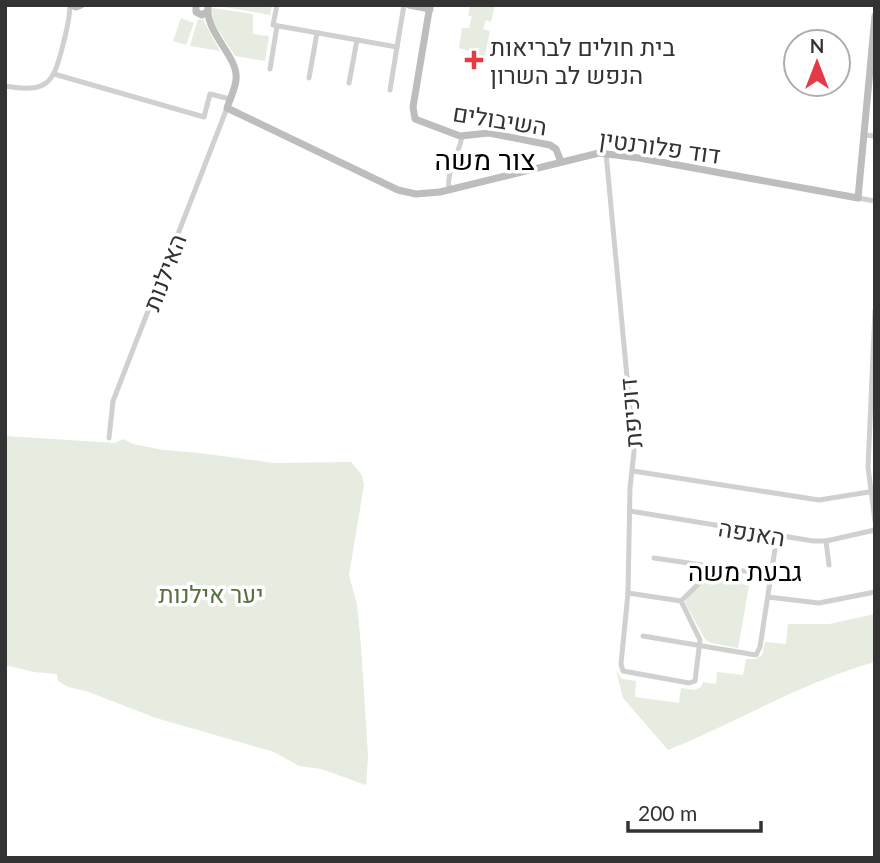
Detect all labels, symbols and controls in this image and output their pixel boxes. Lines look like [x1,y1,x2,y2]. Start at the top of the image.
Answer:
north arrow [782,28,852,98]
place label: בית חולים לבריאות הנפש לב השרון [490,32,675,89]
text: N [810,34,824,57]
marker: בית חולים לבריאות הנפש לב השרון [464,50,484,70]
street label: השיבולים [451,97,549,141]
street label: דוד פלורנטין [598,123,722,169]
district label: צור משה [435,142,535,176]
street label: האילנות [136,230,192,314]
street label: דוכיפת [613,377,647,449]
street label: האנפה [716,512,788,552]
district label: גבעת משה [688,555,802,587]
park label: יער אילנות [159,579,263,608]
scale bar [628,790,761,834]
text: 200 m [638,800,697,825]

